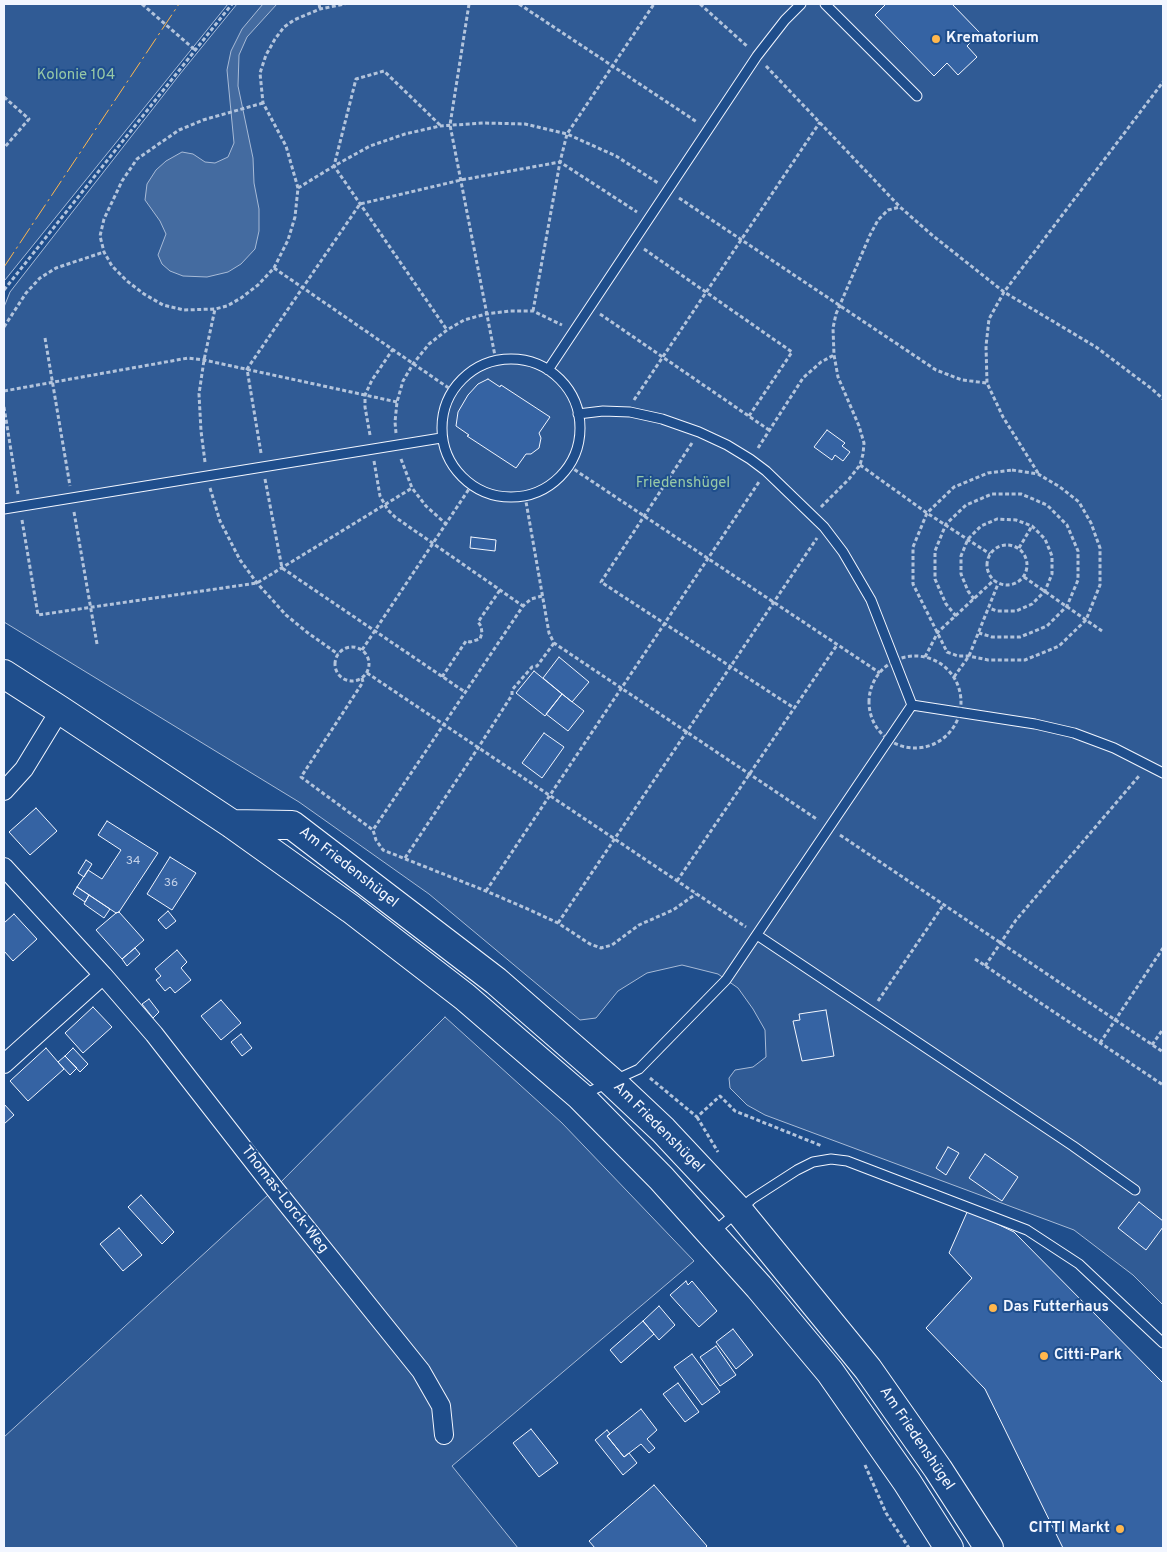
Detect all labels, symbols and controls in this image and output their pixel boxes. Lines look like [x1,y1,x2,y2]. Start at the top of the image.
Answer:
place label: Krematorium [946,30,1039,48]
marker: Krematorium [930,33,942,45]
park label: Kolonie 104 [37,67,115,85]
park label: Friedenshügel [636,475,730,493]
street label: Am Friedenshügel [295,824,401,912]
house number: 34 [126,855,140,869]
house number: 36 [164,877,178,891]
street label: Am Friedenshügel [609,1079,707,1177]
street label: Thomas-Lorck-Weg [236,1143,332,1257]
place label: Das Futterhaus [1003,1299,1109,1317]
marker: Das Futterhaus [987,1302,999,1314]
place label: Citti-Park [1054,1347,1122,1365]
marker: Citti-Park [1038,1350,1050,1362]
street label: Am Friedenshügel [875,1384,957,1494]
place label: CITTI Markt [1029,1520,1110,1538]
marker: CITTI Markt [1114,1523,1126,1535]

